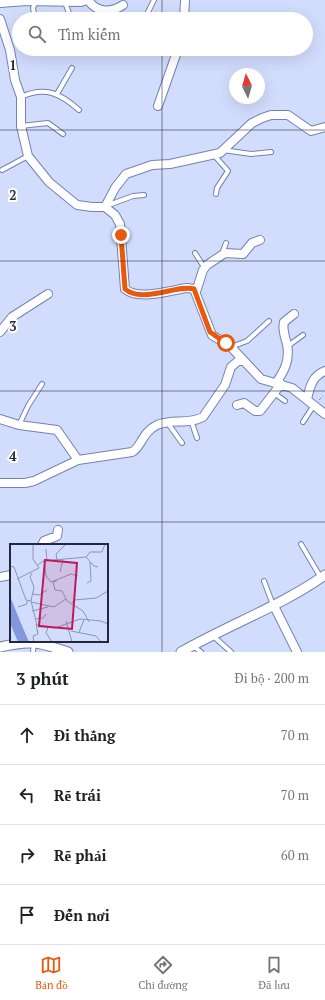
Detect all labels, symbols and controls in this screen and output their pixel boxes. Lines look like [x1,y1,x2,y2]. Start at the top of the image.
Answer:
search box [12,12,313,56]
icon: search [26,23,48,45]
text: Tìm kiếm [58,24,121,44]
text: 1 [9,56,17,74]
north arrow [229,68,265,104]
text: 2 [9,186,17,204]
route end [112,226,130,244]
text: 3 [9,317,17,335]
route start [217,334,235,352]
text: 4 [9,447,17,465]
inset map [10,544,108,642]
text: 3 phút [16,667,69,690]
text: Đi bộ · 200 m [235,669,309,687]
icon: ahead [16,724,38,746]
text: Đi thẳng [54,725,115,745]
text: 70 m [281,726,309,744]
icon: left [16,784,38,806]
text: Rẽ trái [54,785,101,805]
text: 70 m [281,786,309,804]
icon: right [16,844,38,866]
text: Rẽ phải [54,845,106,865]
text: 60 m [281,846,309,864]
icon: arrive [16,904,38,926]
text: Đến nơi [54,905,110,925]
tab: Bản đồ [35,954,68,992]
tab: Chỉ đường [138,954,188,992]
tab: Đã lưu [258,954,290,992]

